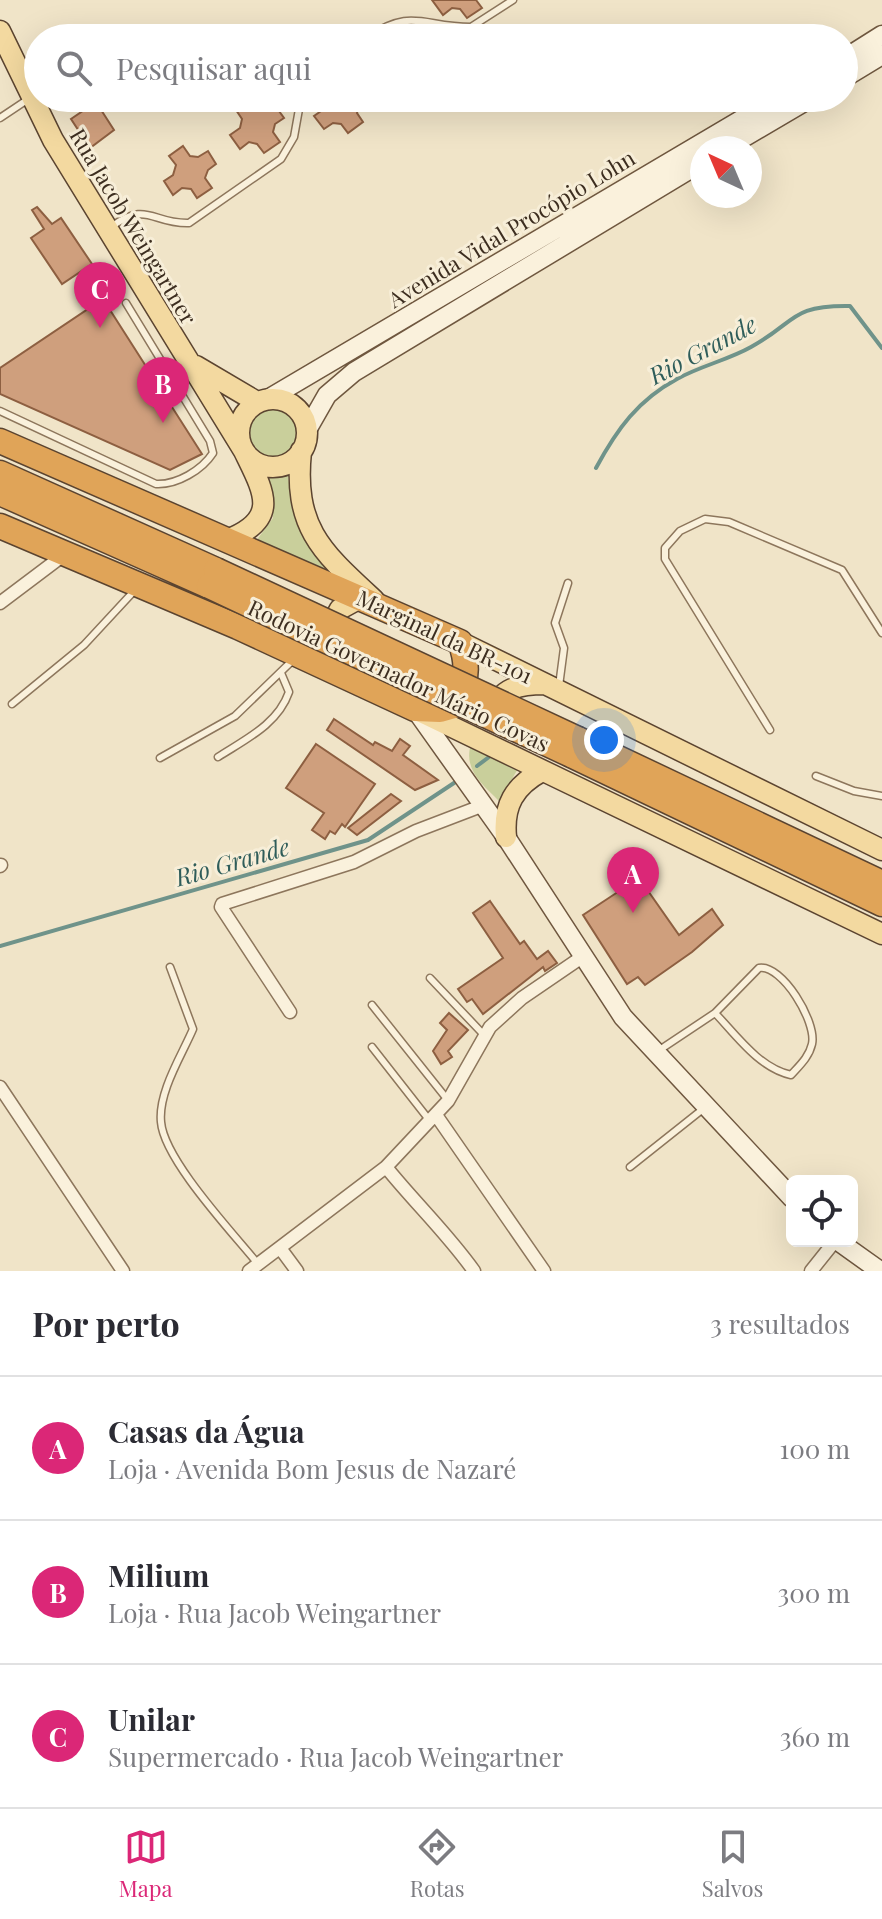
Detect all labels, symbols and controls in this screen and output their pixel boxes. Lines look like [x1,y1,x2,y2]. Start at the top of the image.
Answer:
search box [24,24,858,112]
icon: search [52,46,96,90]
text: Pesquisar aqui [116,48,312,88]
street label: Rua Jacob Weingartner [64,122,205,330]
north arrow [690,136,762,208]
street label: Avenida Vidal Procópio Lohn [381,142,640,314]
pin: C [74,262,126,328]
water label: Rio Grande [642,307,761,391]
pin: B [137,357,189,423]
street label: Marginal da BR-101 [352,582,538,690]
street label: Rodovia Governador Mário Covas [243,592,555,758]
your location [584,720,624,760]
water label: Rio Grande [170,829,293,893]
pin: A [607,847,659,913]
map controls [786,1175,858,1247]
button: locate [786,1175,858,1247]
text: Por perto [32,1300,180,1346]
text: 3 resultados [710,1306,850,1341]
text: Casas da Água [108,1411,304,1451]
text: A [49,1431,67,1466]
text: 100 m [780,1431,850,1466]
text: Loja · Avenida Bom Jesus de Nazaré [108,1451,516,1486]
text: Milium [108,1555,209,1595]
text: B [49,1575,67,1610]
text: 300 m [778,1575,850,1610]
text: Loja · Rua Jacob Weingartner [108,1595,441,1630]
text: Unilar [108,1699,195,1739]
text: C [49,1719,67,1754]
text: 360 m [780,1719,850,1754]
text: Supermercado · Rua Jacob Weingartner [108,1739,563,1774]
tab: Mapa [119,1825,172,1903]
tab: Rotas [410,1825,465,1903]
tab: Salvos [702,1825,763,1903]

